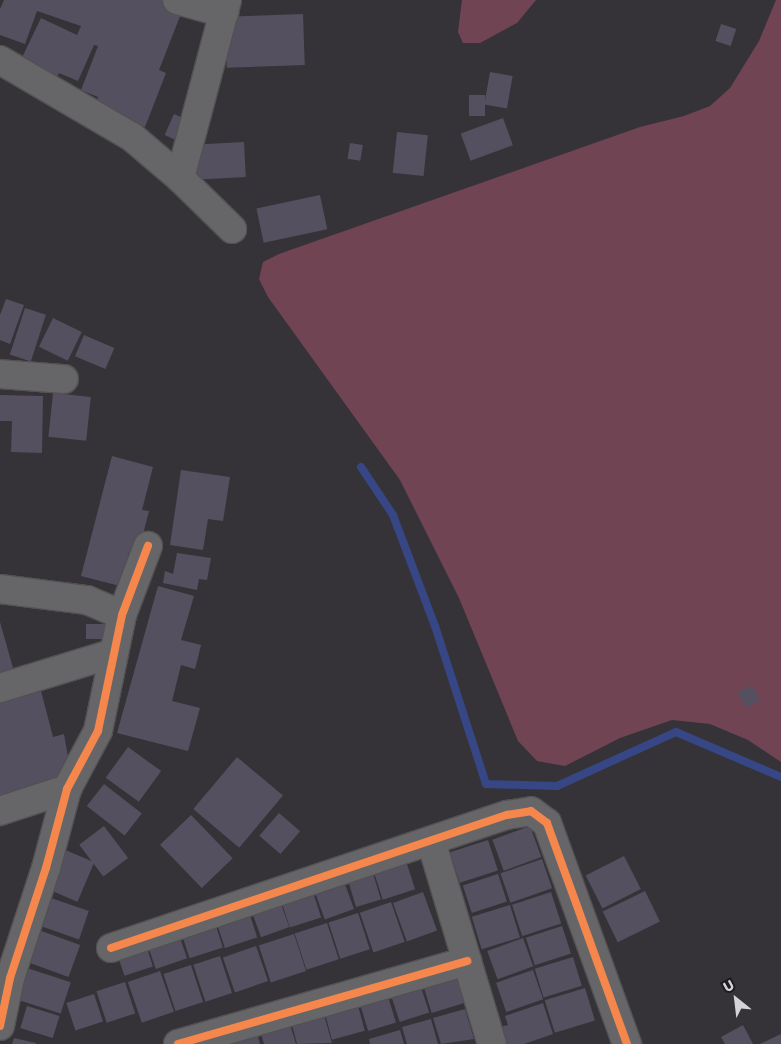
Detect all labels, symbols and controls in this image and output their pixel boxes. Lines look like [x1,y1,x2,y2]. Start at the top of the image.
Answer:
north arrow [711,974,761,1024]
text: U [720,975,738,997]

